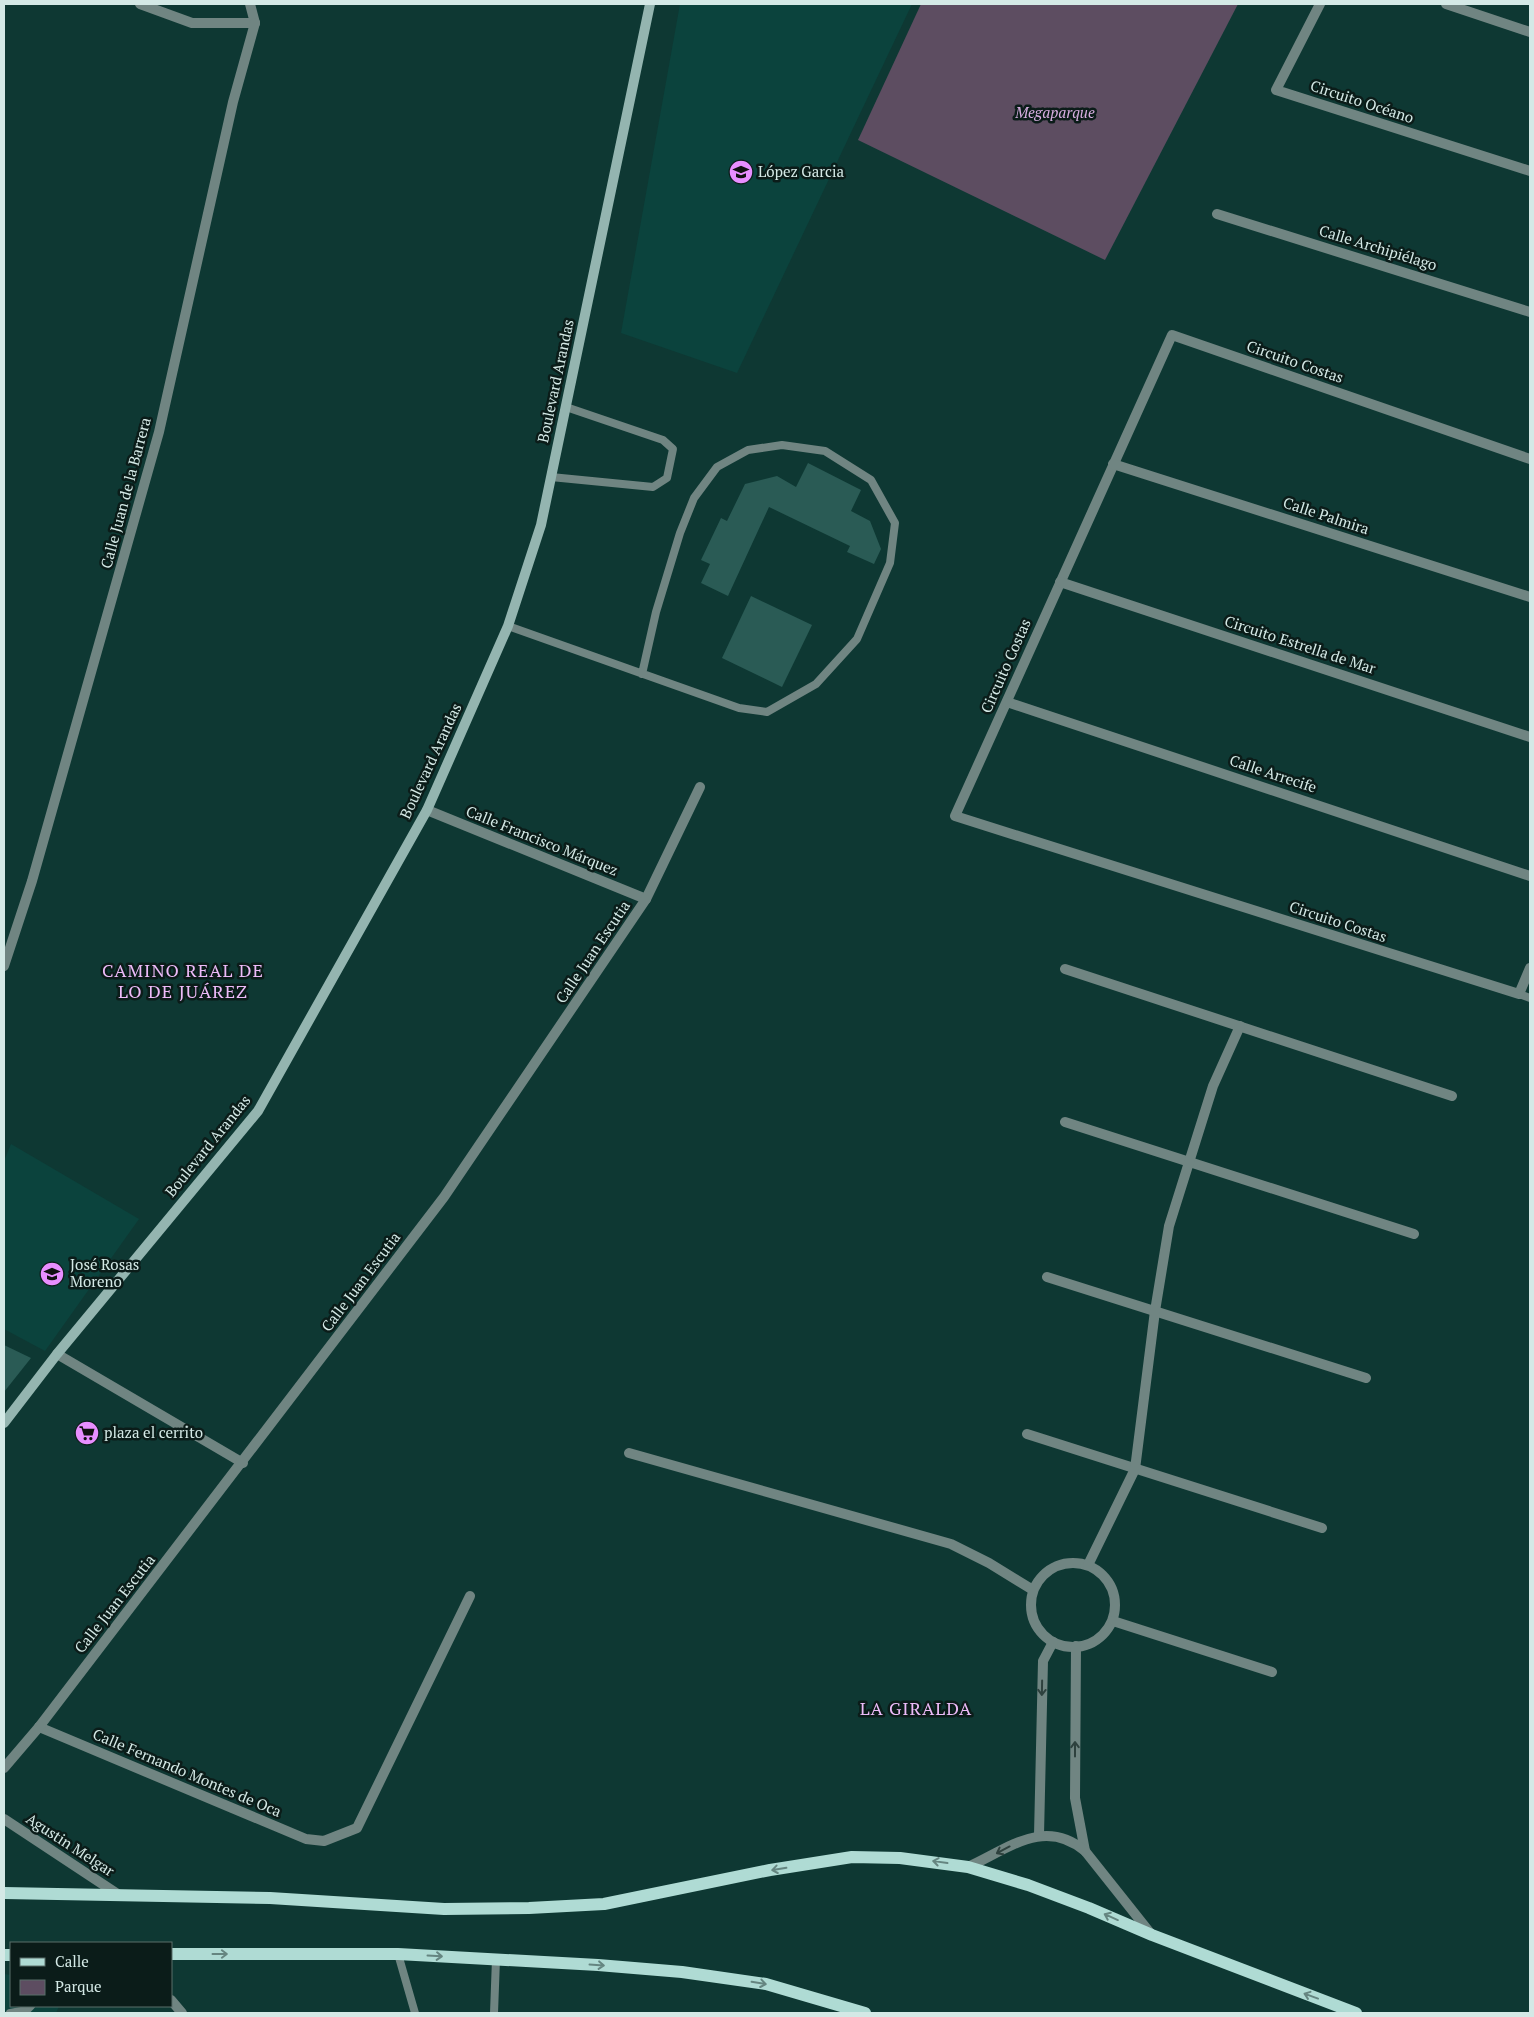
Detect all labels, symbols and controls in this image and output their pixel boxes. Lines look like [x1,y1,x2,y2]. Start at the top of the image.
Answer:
street label: Circuito Océano [1308,75,1417,127]
park label: Megaparque [1014,102,1095,122]
school or university icon: López Garcia [728,159,754,185]
place label: López Garcia [758,161,845,181]
street label: Calle Archipiélago [1317,220,1440,274]
street label: Boulevard Arandas [532,317,578,444]
street label: Circuito Costas [1244,335,1346,387]
street label: Calle Juan de la Barrera [95,415,155,571]
street label: Calle Palmira [1281,492,1372,538]
street label: Circuito Estrella de Mar [1222,610,1379,678]
street label: Circuito Costas [975,615,1035,716]
street label: Boulevard Arandas [395,700,466,822]
street label: Calle Arrecife [1227,750,1319,797]
street label: Calle Francisco Márquez [463,800,621,880]
street label: Calle Juan Escutia [550,896,634,1007]
street label: Circuito Costas [1287,896,1390,946]
district label: CAMINO REAL DE LO DE JUÁREZ [102,958,264,1003]
street label: Boulevard Arandas [160,1090,254,1200]
street label: Calle Juan Escutia [316,1227,404,1335]
place label: José Rosas Moreno [70,1254,139,1291]
school or university icon: José Rosas Moreno [39,1261,65,1287]
supermarket icon: plaza el cerrito [74,1420,100,1446]
place label: plaza el cerrito [104,1422,203,1442]
street label: Calle Juan Escutia [69,1550,159,1657]
one-way arrow [1038,1680,1047,1696]
district label: LA GIRALDA [860,1696,972,1720]
street label: Calle Fernando Montes de Oca [90,1723,285,1821]
one-way arrow [1070,1741,1080,1758]
street label: Agustin Melgar [22,1808,119,1880]
one-way arrow [997,1846,1011,1856]
one-way arrow [932,1857,948,1867]
one-way arrow [771,1864,787,1874]
one-way arrow [1104,1912,1119,1922]
legend [10,1942,172,2007]
one-way arrow [212,1949,228,1959]
text: Calle [55,1951,89,1971]
one-way arrow [427,1952,443,1961]
one-way arrow [589,1960,605,1970]
text: Parque [55,1976,102,1996]
one-way arrow [750,1979,766,1989]
one-way arrow [1303,1991,1319,2000]

